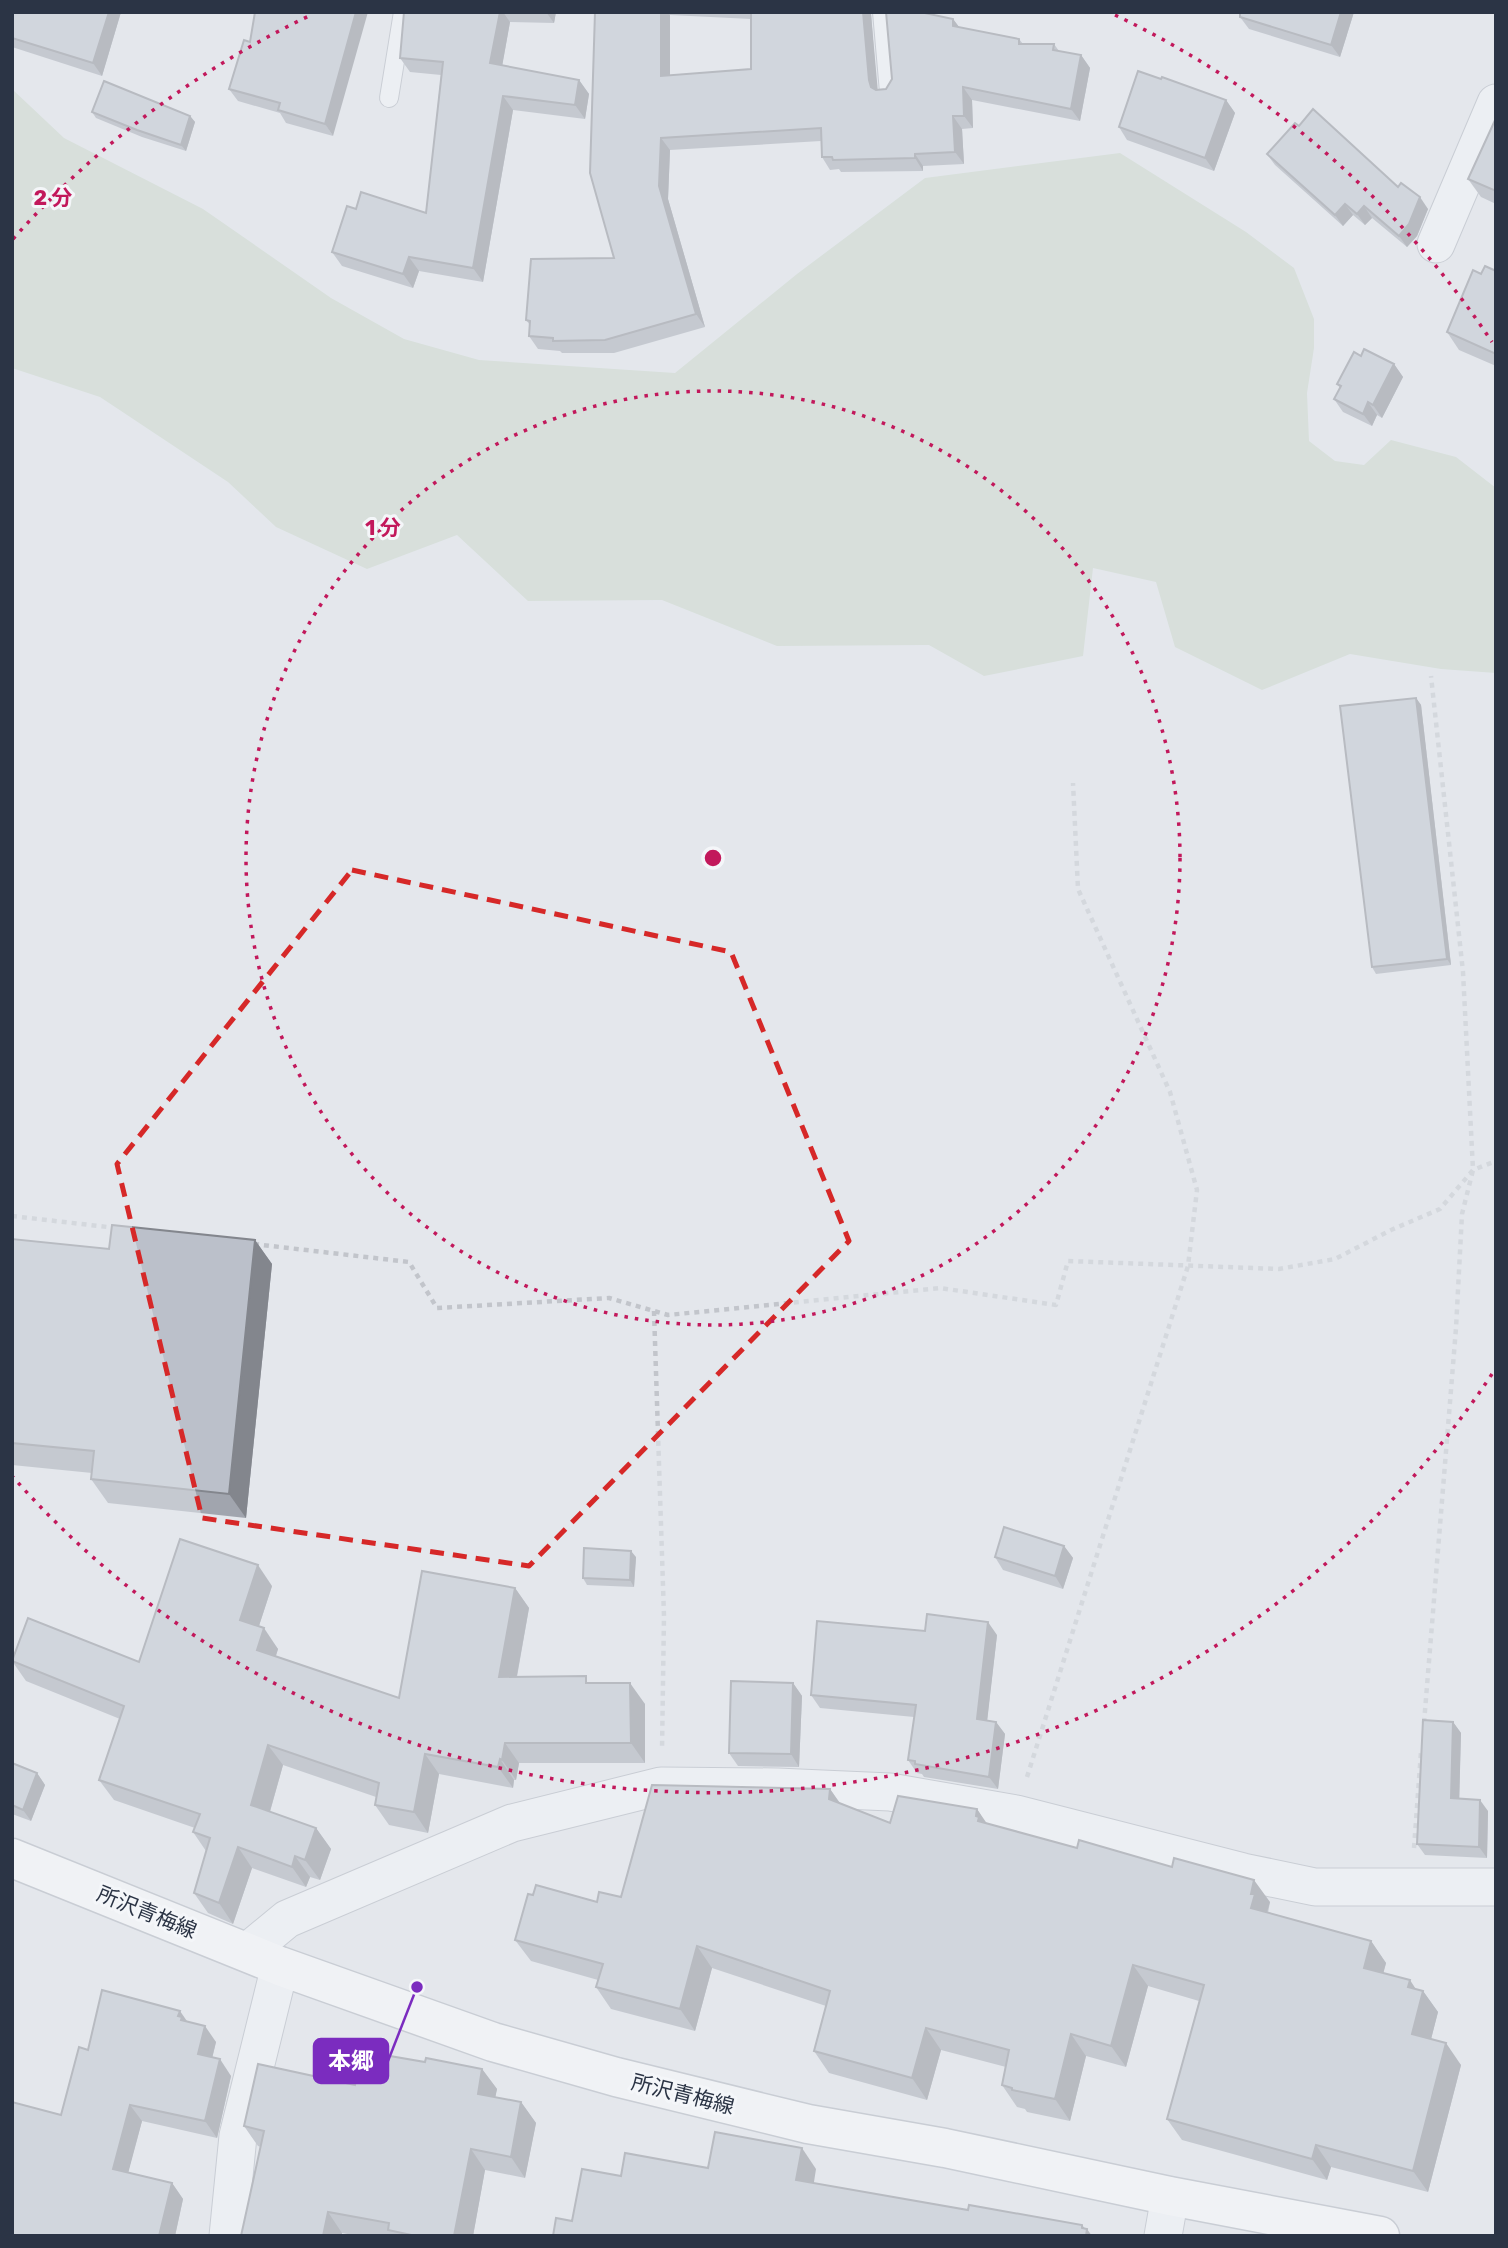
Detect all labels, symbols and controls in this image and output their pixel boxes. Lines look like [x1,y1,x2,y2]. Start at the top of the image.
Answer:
text: 2 分 [33,185,73,210]
text: 1 分 [365,515,401,540]
centre of rings [701,846,725,870]
street label: 所沢青梅線 [94,1881,200,1943]
callout: 本郷 [314,2039,388,2083]
text: 本郷 [328,2047,374,2075]
street label: 所沢青梅線 [629,2069,737,2119]

